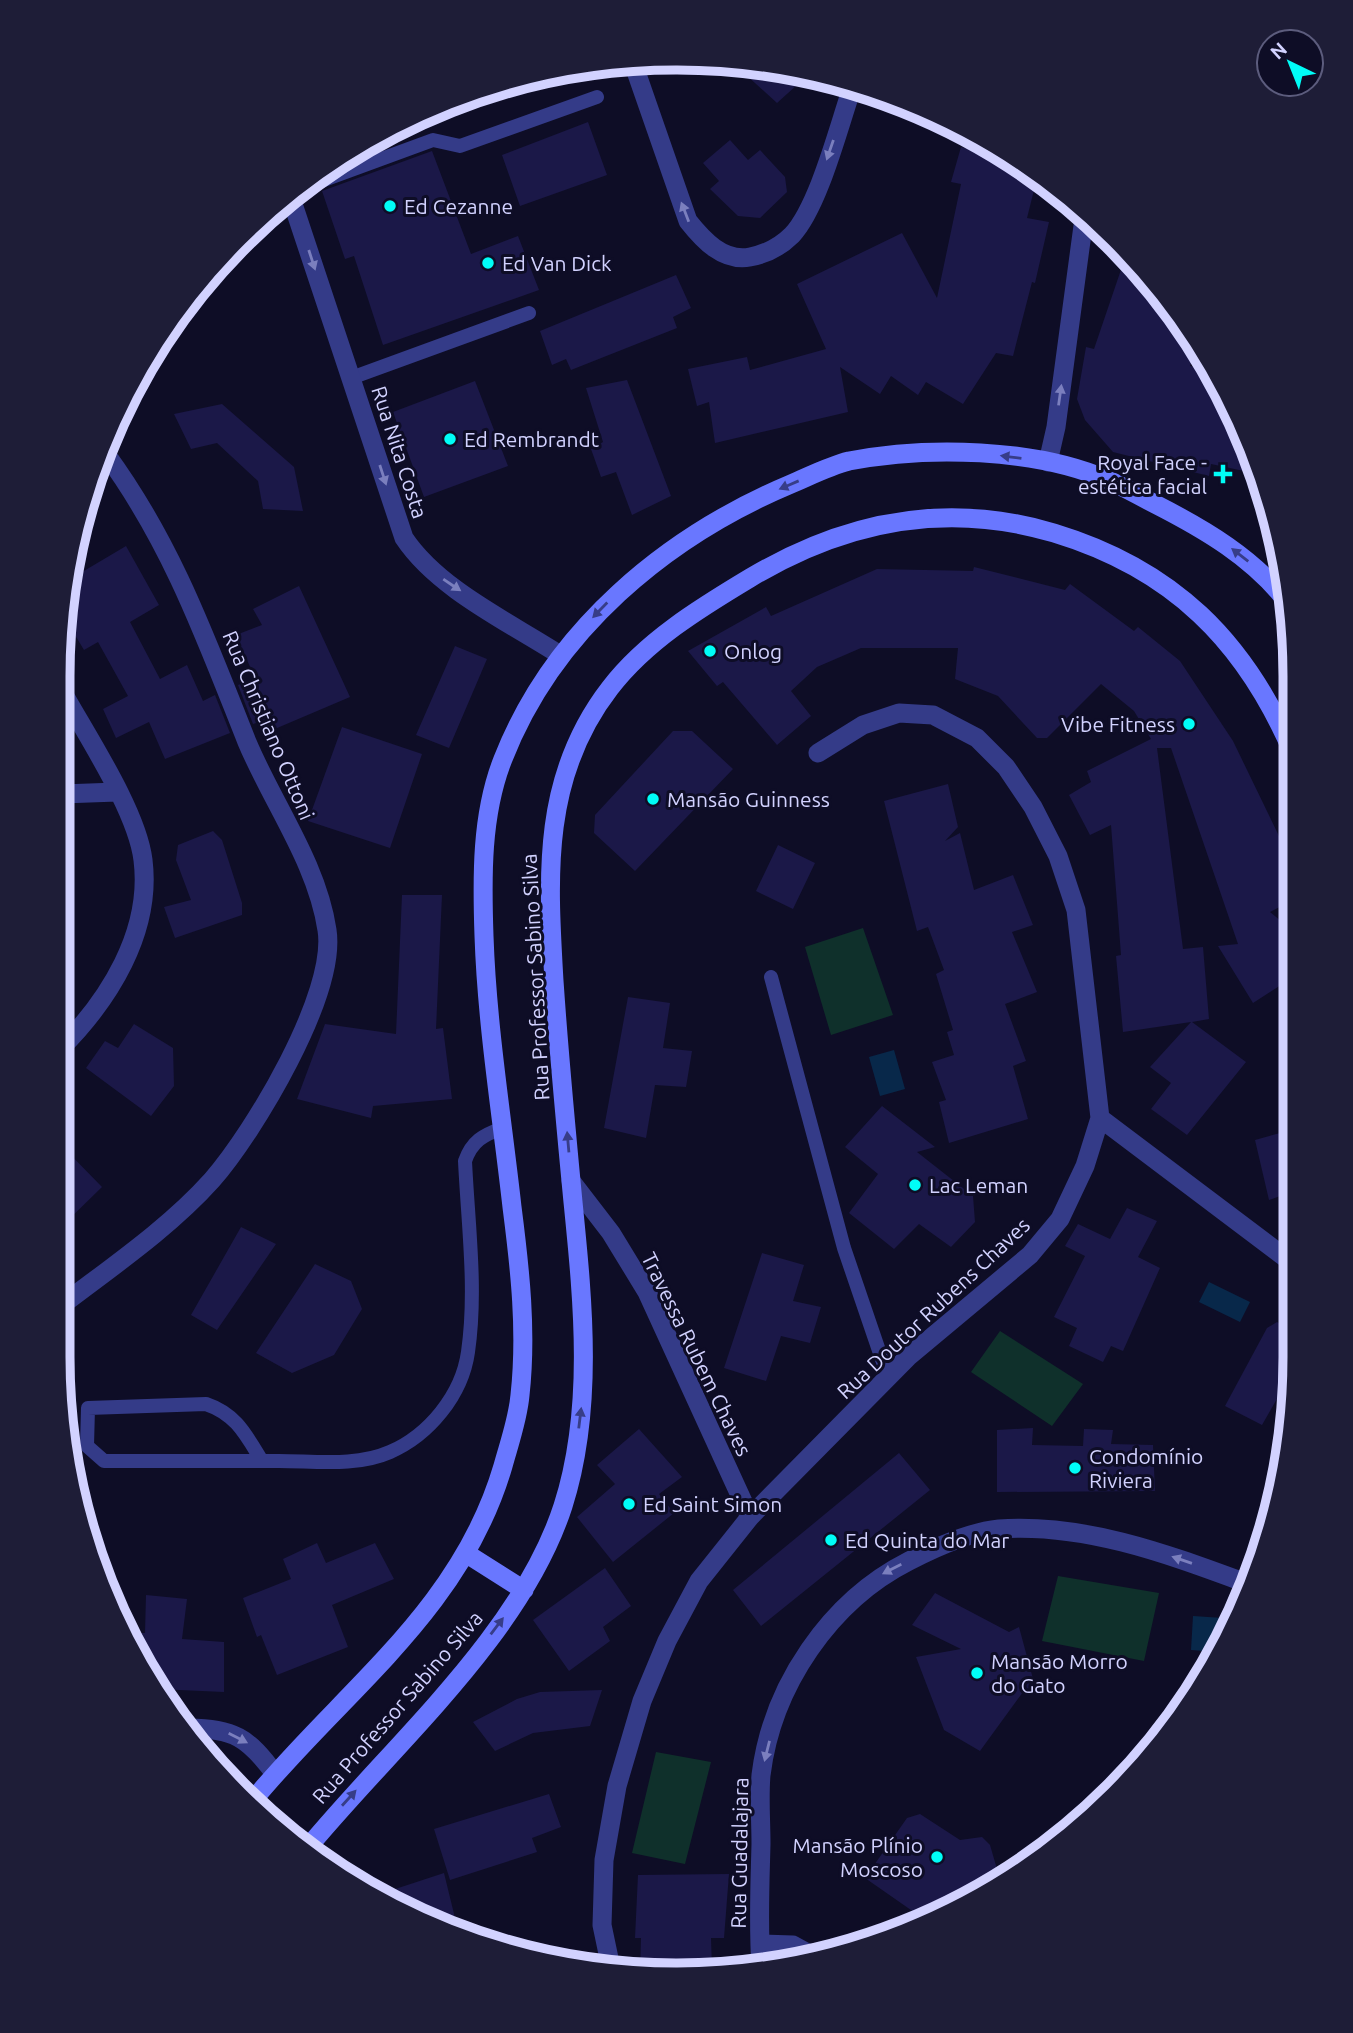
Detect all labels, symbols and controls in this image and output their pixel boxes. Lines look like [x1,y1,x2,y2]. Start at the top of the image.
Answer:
north arrow [1255,28,1325,98]
text: N [1266,38,1291,63]
one-way arrow [824,139,835,160]
place label: Ed Cezanne [404,194,513,218]
marker: Ed Cezanne [382,198,398,214]
one-way arrow [680,201,691,222]
one-way arrow [307,249,317,270]
place label: Ed Van Dick [502,251,612,275]
marker: Ed Van Dick [480,255,496,271]
street label: Rua Nita Costa [367,383,433,521]
one-way arrow [1055,384,1066,406]
place label: Ed Rembrandt [464,427,599,451]
marker: Ed Rembrandt [442,431,458,447]
place label: Royal Face - estética facial [1078,450,1207,498]
one-way arrow [1000,452,1022,463]
marker: Royal Face - estética facial [1213,464,1233,484]
one-way arrow [379,465,389,486]
one-way arrow [779,479,799,491]
one-way arrow [1231,548,1249,563]
one-way arrow [443,578,461,592]
one-way arrow [593,601,609,618]
street label: Rua Christiano Ottoni [218,627,320,823]
place label: Onlog [724,639,782,663]
marker: Onlog [702,643,718,659]
place label: Vibe Fitness [1061,712,1175,736]
marker: Vibe Fitness [1181,716,1197,732]
place label: Mansão Guinness [667,787,830,811]
marker: Mansão Guinness [645,791,661,807]
street label: Rua Professor Sabino Silva [517,853,553,1101]
one-way arrow [562,1131,573,1153]
place label: Lac Leman [929,1173,1028,1197]
marker: Lac Leman [907,1177,923,1193]
street label: Rua Doutor Rubens Chaves [832,1212,1034,1404]
street label: Travessa Rubem Chaves [637,1248,757,1460]
one-way arrow [575,1407,586,1429]
place label: Condomínio Riviera [1089,1444,1203,1492]
marker: Condomínio Riviera [1067,1460,1083,1476]
place label: Ed Saint Simon [643,1492,782,1516]
marker: Ed Saint Simon [621,1496,637,1512]
place label: Ed Quinta do Mar [845,1528,1009,1552]
marker: Ed Quinta do Mar [823,1532,839,1548]
one-way arrow [1171,1554,1192,1565]
one-way arrow [882,1564,902,1575]
street label: Rua Professor Sabino Silva [307,1606,487,1808]
one-way arrow [490,1617,504,1635]
place label: Mansão Morro do Gato [991,1649,1128,1697]
marker: Mansão Morro do Gato [969,1665,985,1681]
one-way arrow [229,1731,249,1743]
one-way arrow [761,1740,772,1762]
street label: Rua Guadalajara [726,1777,752,1929]
one-way arrow [341,1790,357,1807]
place label: Mansão Plínio Moscoso [792,1833,923,1881]
marker: Mansão Plínio Moscoso [929,1849,945,1865]

